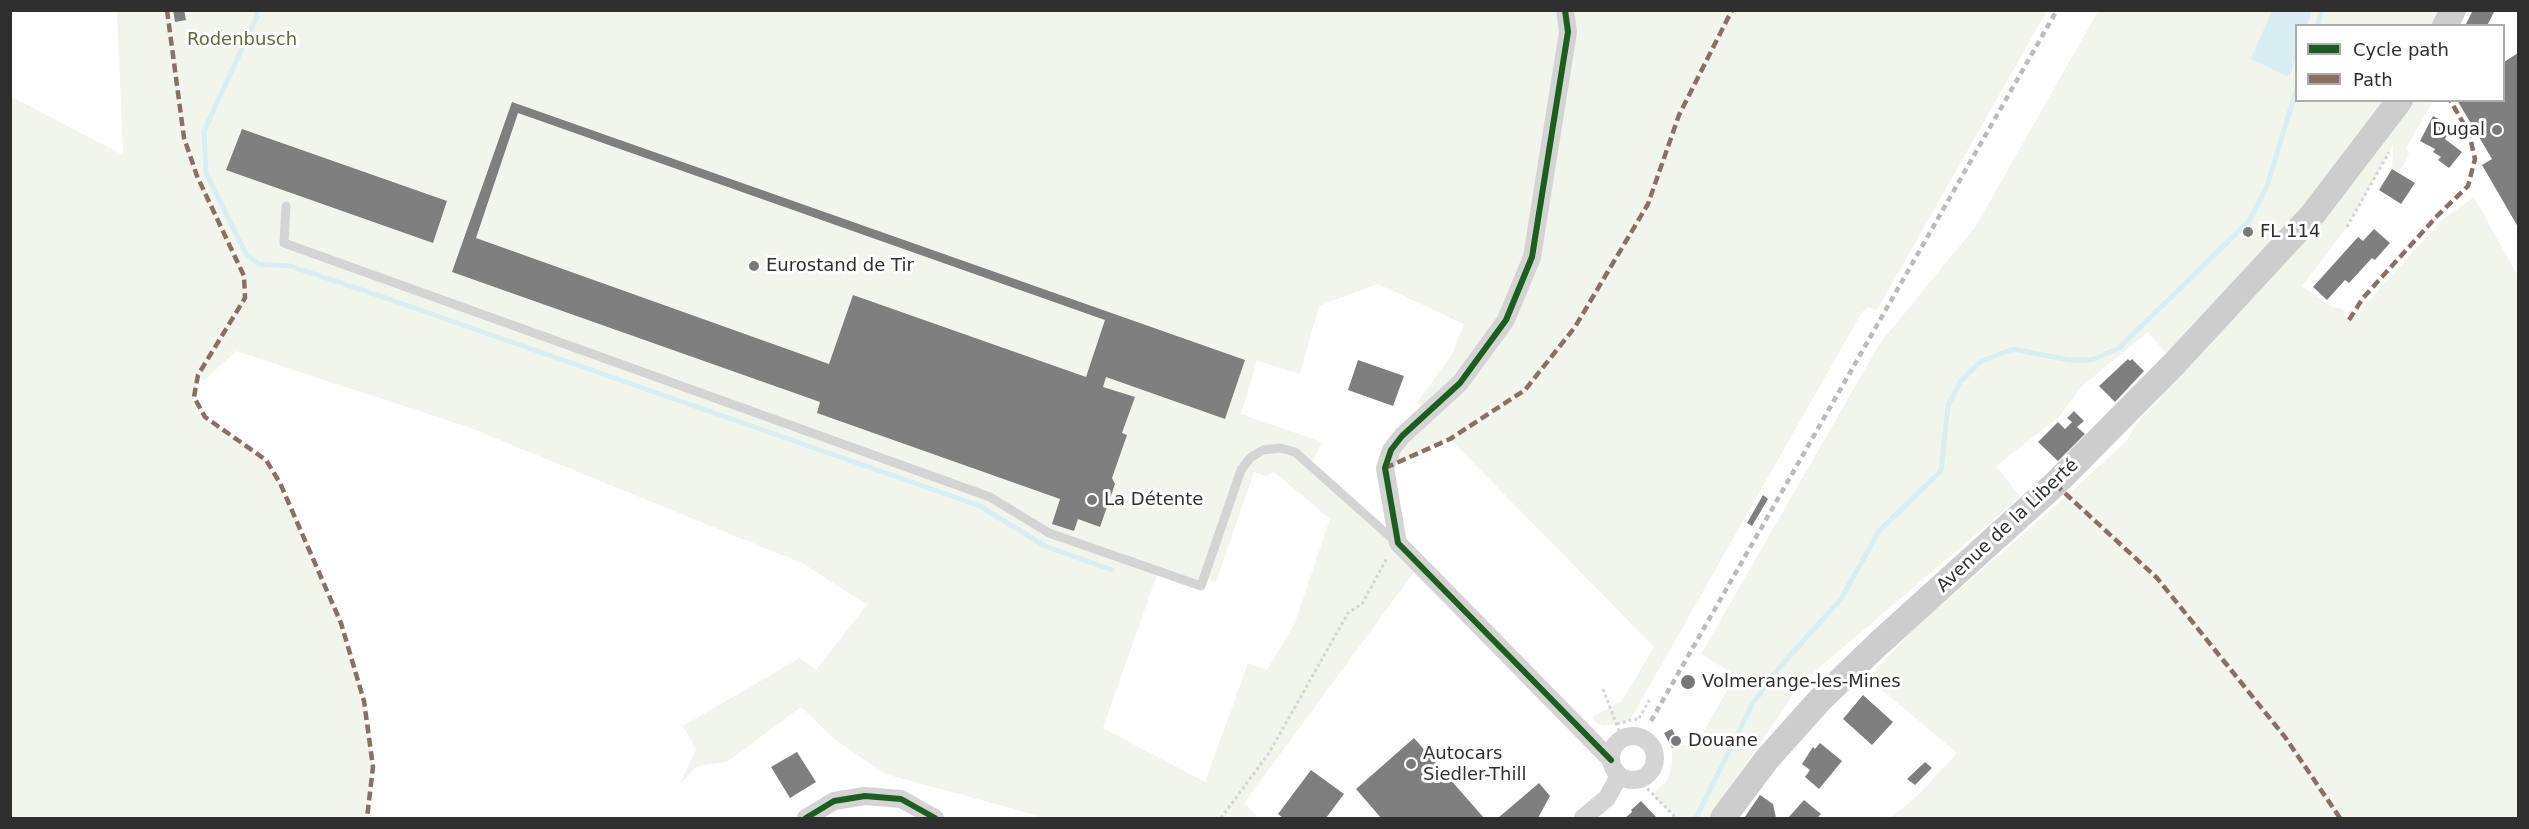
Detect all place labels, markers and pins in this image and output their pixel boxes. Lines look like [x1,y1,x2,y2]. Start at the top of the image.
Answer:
place label: Dugal [2432,119,2485,141]
marker: Dugal [2490,123,2504,137]
place label: FL 114 [2260,221,2320,243]
marker: FL 114 [2241,225,2255,239]
place label: Eurostand de Tir [766,255,914,277]
marker: Eurostand de Tir [747,259,761,273]
place label: La Détente [1104,489,1203,511]
marker: La Détente [1085,493,1099,507]
place label: Volmerange-les-Mines [1702,671,1901,693]
marker: Volmerange-les-Mines [1679,673,1697,691]
place label: Douane [1688,730,1758,752]
marker: Douane [1669,734,1683,748]
place label: Autocars Siedler-Thill [1423,743,1526,786]
marker: Autocars Siedler-Thill [1404,757,1418,771]

